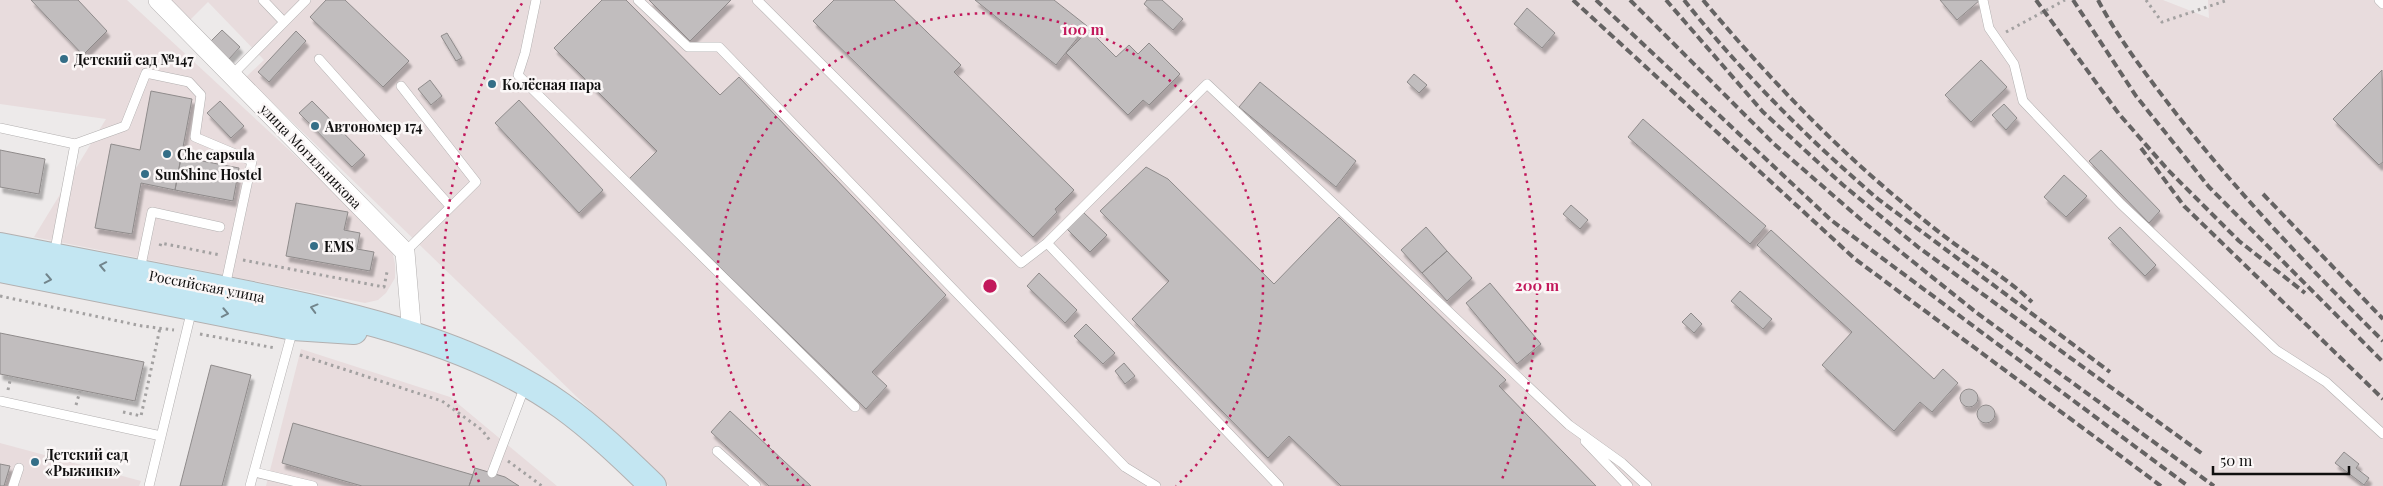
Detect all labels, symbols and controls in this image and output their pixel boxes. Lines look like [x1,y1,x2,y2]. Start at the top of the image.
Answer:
text: 100 m [1062,19,1105,39]
place label: Детский сад №147 [74,50,194,69]
marker: Детский сад №147 [58,53,70,65]
place label: Колёсная пара [502,75,602,94]
marker: Колёсная пара [486,78,498,90]
street label: улица Могильникова [255,99,366,213]
place label: Автономер 174 [324,117,423,136]
marker: Автономер 174 [309,120,321,132]
place label: Che capsula [177,145,256,164]
marker: Che capsula [161,148,173,160]
place label: SunShine Hostel [155,165,262,184]
marker: SunShine Hostel [139,168,151,180]
place label: EMS [324,237,354,256]
marker: EMS [308,240,320,252]
one-way arrow [99,261,108,272]
street label: Российская улица [148,265,266,307]
one-way arrow [43,273,52,283]
text: 200 m [1515,275,1560,295]
centre of rings [981,277,999,295]
one-way arrow [310,303,319,314]
one-way arrow [220,307,229,318]
scale bar [2213,444,2349,476]
place label: Детский сад «Рыжики» [45,445,128,480]
text: 50 m [2220,450,2253,470]
marker: Детский сад «Рыжики» [29,456,41,468]

